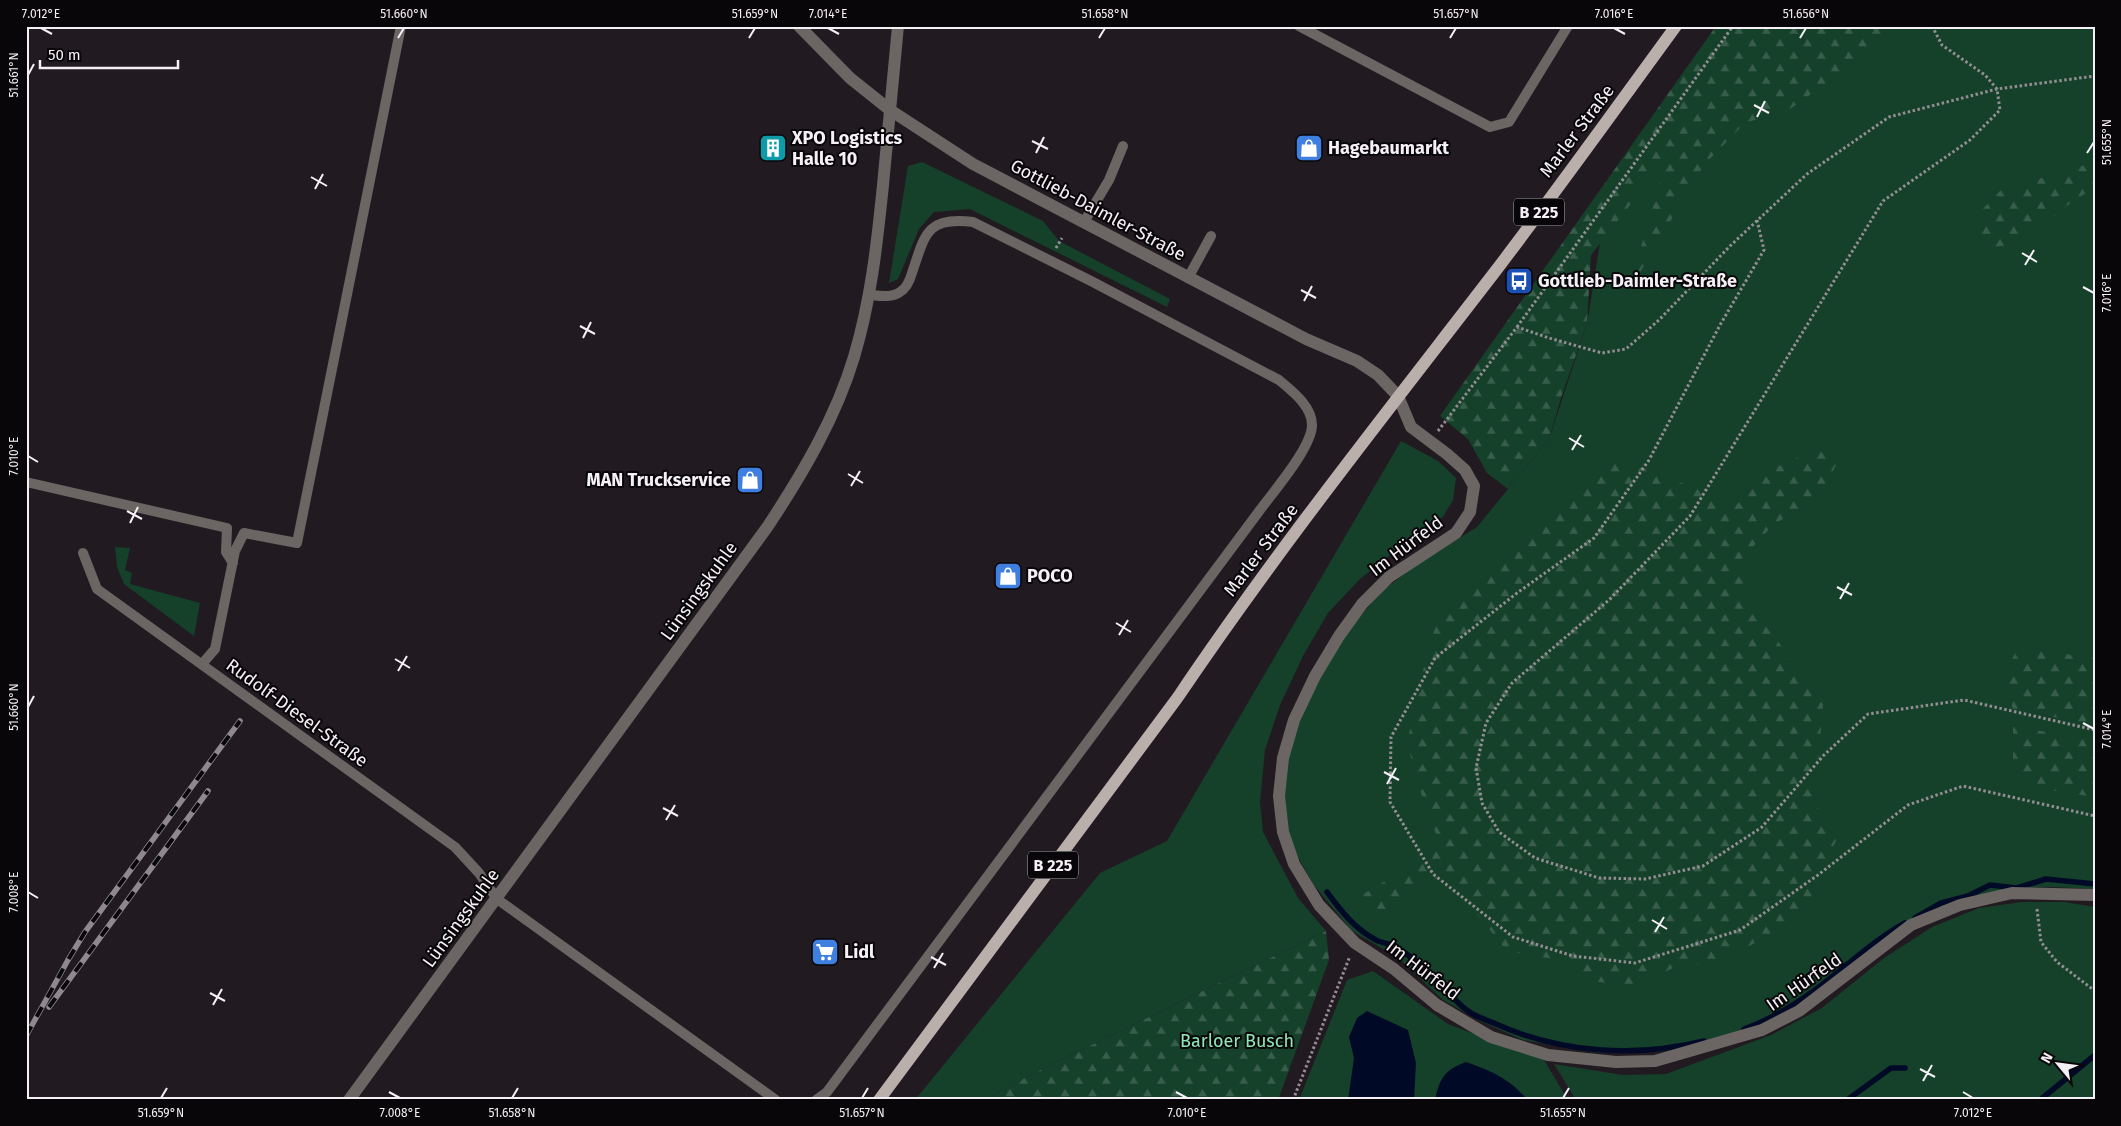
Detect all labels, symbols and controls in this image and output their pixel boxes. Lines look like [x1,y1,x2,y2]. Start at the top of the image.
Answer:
text: 7.012°E [22,7,60,21]
text: 51.660°N [380,7,428,21]
text: 51.659°N [732,7,778,21]
text: 7.014°E [809,7,847,21]
text: 51.658°N [1082,7,1128,21]
text: 51.657°N [1433,7,1479,21]
text: 7.016°E [1595,7,1633,21]
text: 51.656°N [1783,7,1829,21]
scale bar [40,38,178,70]
text: 50 m [48,46,81,64]
text: 51.661°N [7,52,21,98]
street label: Marler Straße [1535,80,1619,182]
text: 51.655°N [2100,119,2114,165]
place label: XPO Logistics Halle 10 [791,127,903,170]
building icon: XPO Logistics Halle 10 [758,133,788,163]
shop icon: Hagebaumarkt [1294,133,1324,163]
place label: Hagebaumarkt [1328,137,1450,159]
street label: Gottlieb-Daimler-Straße [1007,154,1189,266]
road number: B 225 [1514,198,1564,226]
bus stop icon: Gottlieb-Daimler-Straße [1504,266,1534,296]
place label: Gottlieb-Daimler-Straße [1538,270,1737,292]
text: 7.016°E [2100,274,2114,312]
text: 7.010°E [7,436,21,476]
shop icon: MAN Truckservice [735,465,765,495]
place label: MAN Truckservice [587,469,731,491]
street label: Marler Straße [1219,499,1303,601]
street label: Im Hürfeld [1365,511,1447,581]
street label: Lünsingskuhle [656,537,742,645]
shop icon: POCO [993,561,1023,591]
place label: POCO [1027,565,1073,587]
street label: Rudolf-Diesel-Straße [222,654,372,772]
text: 51.660°N [7,683,21,731]
text: 7.014°E [2100,710,2114,748]
road number: B 225 [1028,852,1078,878]
street label: Lünsingskuhle [418,864,504,972]
text: 7.008°E [7,872,21,912]
street label: Im Hürfeld [1382,935,1464,1005]
supermarket icon: Lidl [810,937,840,967]
place label: Lidl [844,941,875,963]
street label: Im Hürfeld [1762,948,1846,1016]
park label: Barloer Busch [1180,1030,1294,1052]
north arrow [2034,1038,2084,1088]
text: N [2037,1050,2057,1066]
text: 51.659°N [138,1106,184,1120]
text: 7.008°E [380,1106,420,1120]
text: 51.658°N [489,1106,535,1120]
text: 51.657°N [839,1106,885,1120]
text: 7.010°E [1167,1106,1207,1120]
text: 51.655°N [1540,1106,1586,1120]
text: 7.012°E [1954,1106,1992,1120]

